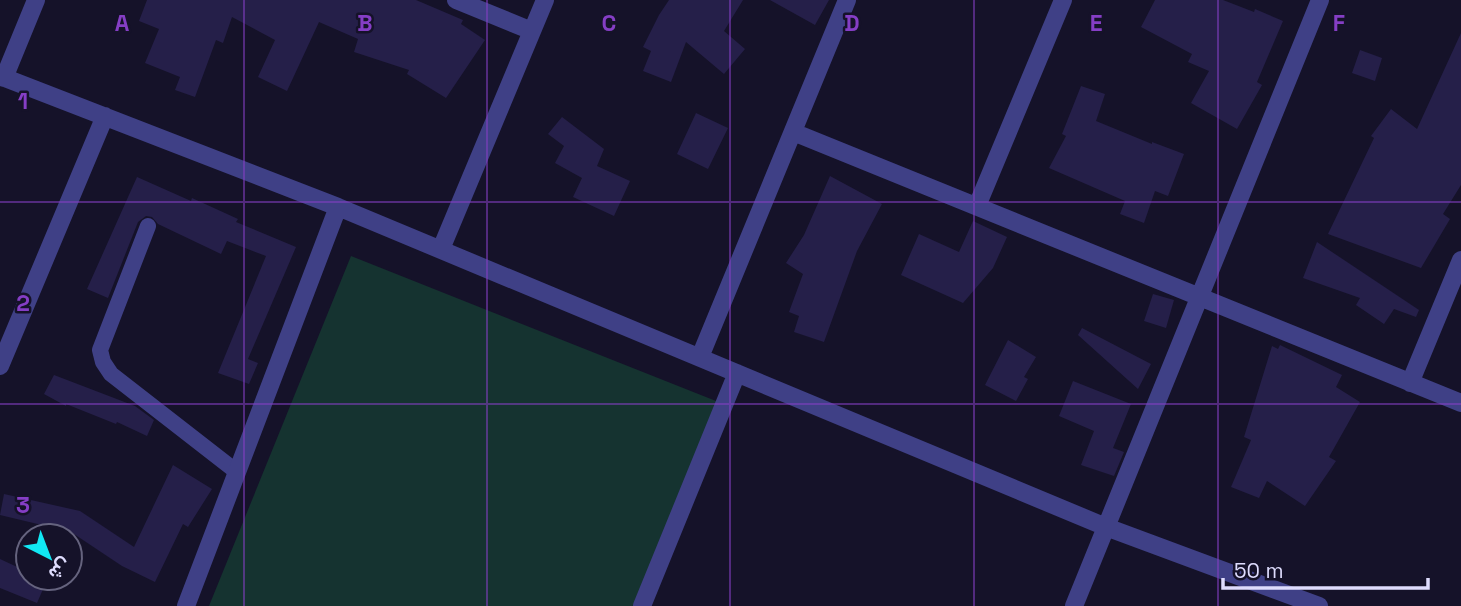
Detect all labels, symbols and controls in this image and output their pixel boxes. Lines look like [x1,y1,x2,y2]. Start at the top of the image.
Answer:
text: A [115,8,130,38]
text: B [357,8,373,38]
text: C [602,8,616,38]
text: D [844,8,860,38]
text: E [1090,8,1102,38]
text: F [1333,8,1345,38]
text: 1 [18,86,28,116]
text: 2 [16,288,30,318]
text: 3 [16,490,30,520]
north arrow [14,522,84,592]
scale bar [1223,546,1428,590]
text: ش [43,552,77,586]
text: 50 m [1234,557,1284,584]

